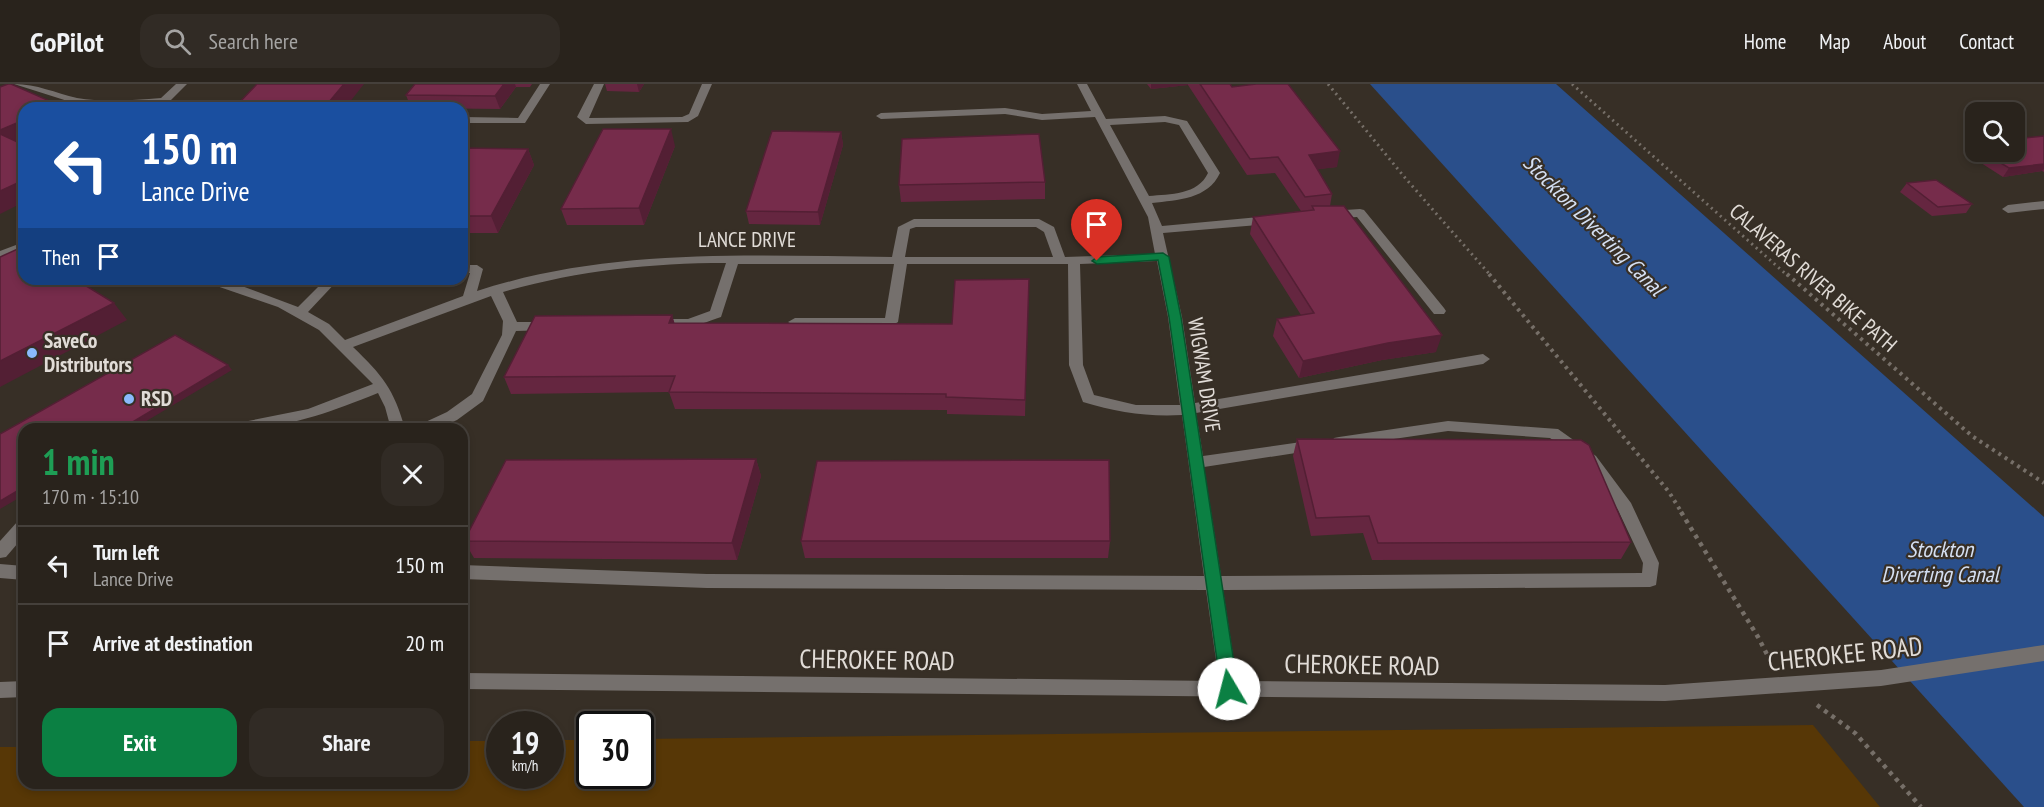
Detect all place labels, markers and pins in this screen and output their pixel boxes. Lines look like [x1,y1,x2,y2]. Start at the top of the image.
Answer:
pin [1071,199,1122,261]
place label: SaveCo Distributors [44,327,132,378]
marker: SaveCo Distributors [25,346,39,360]
place label: RSD [141,385,172,412]
marker: RSD [122,392,136,406]

